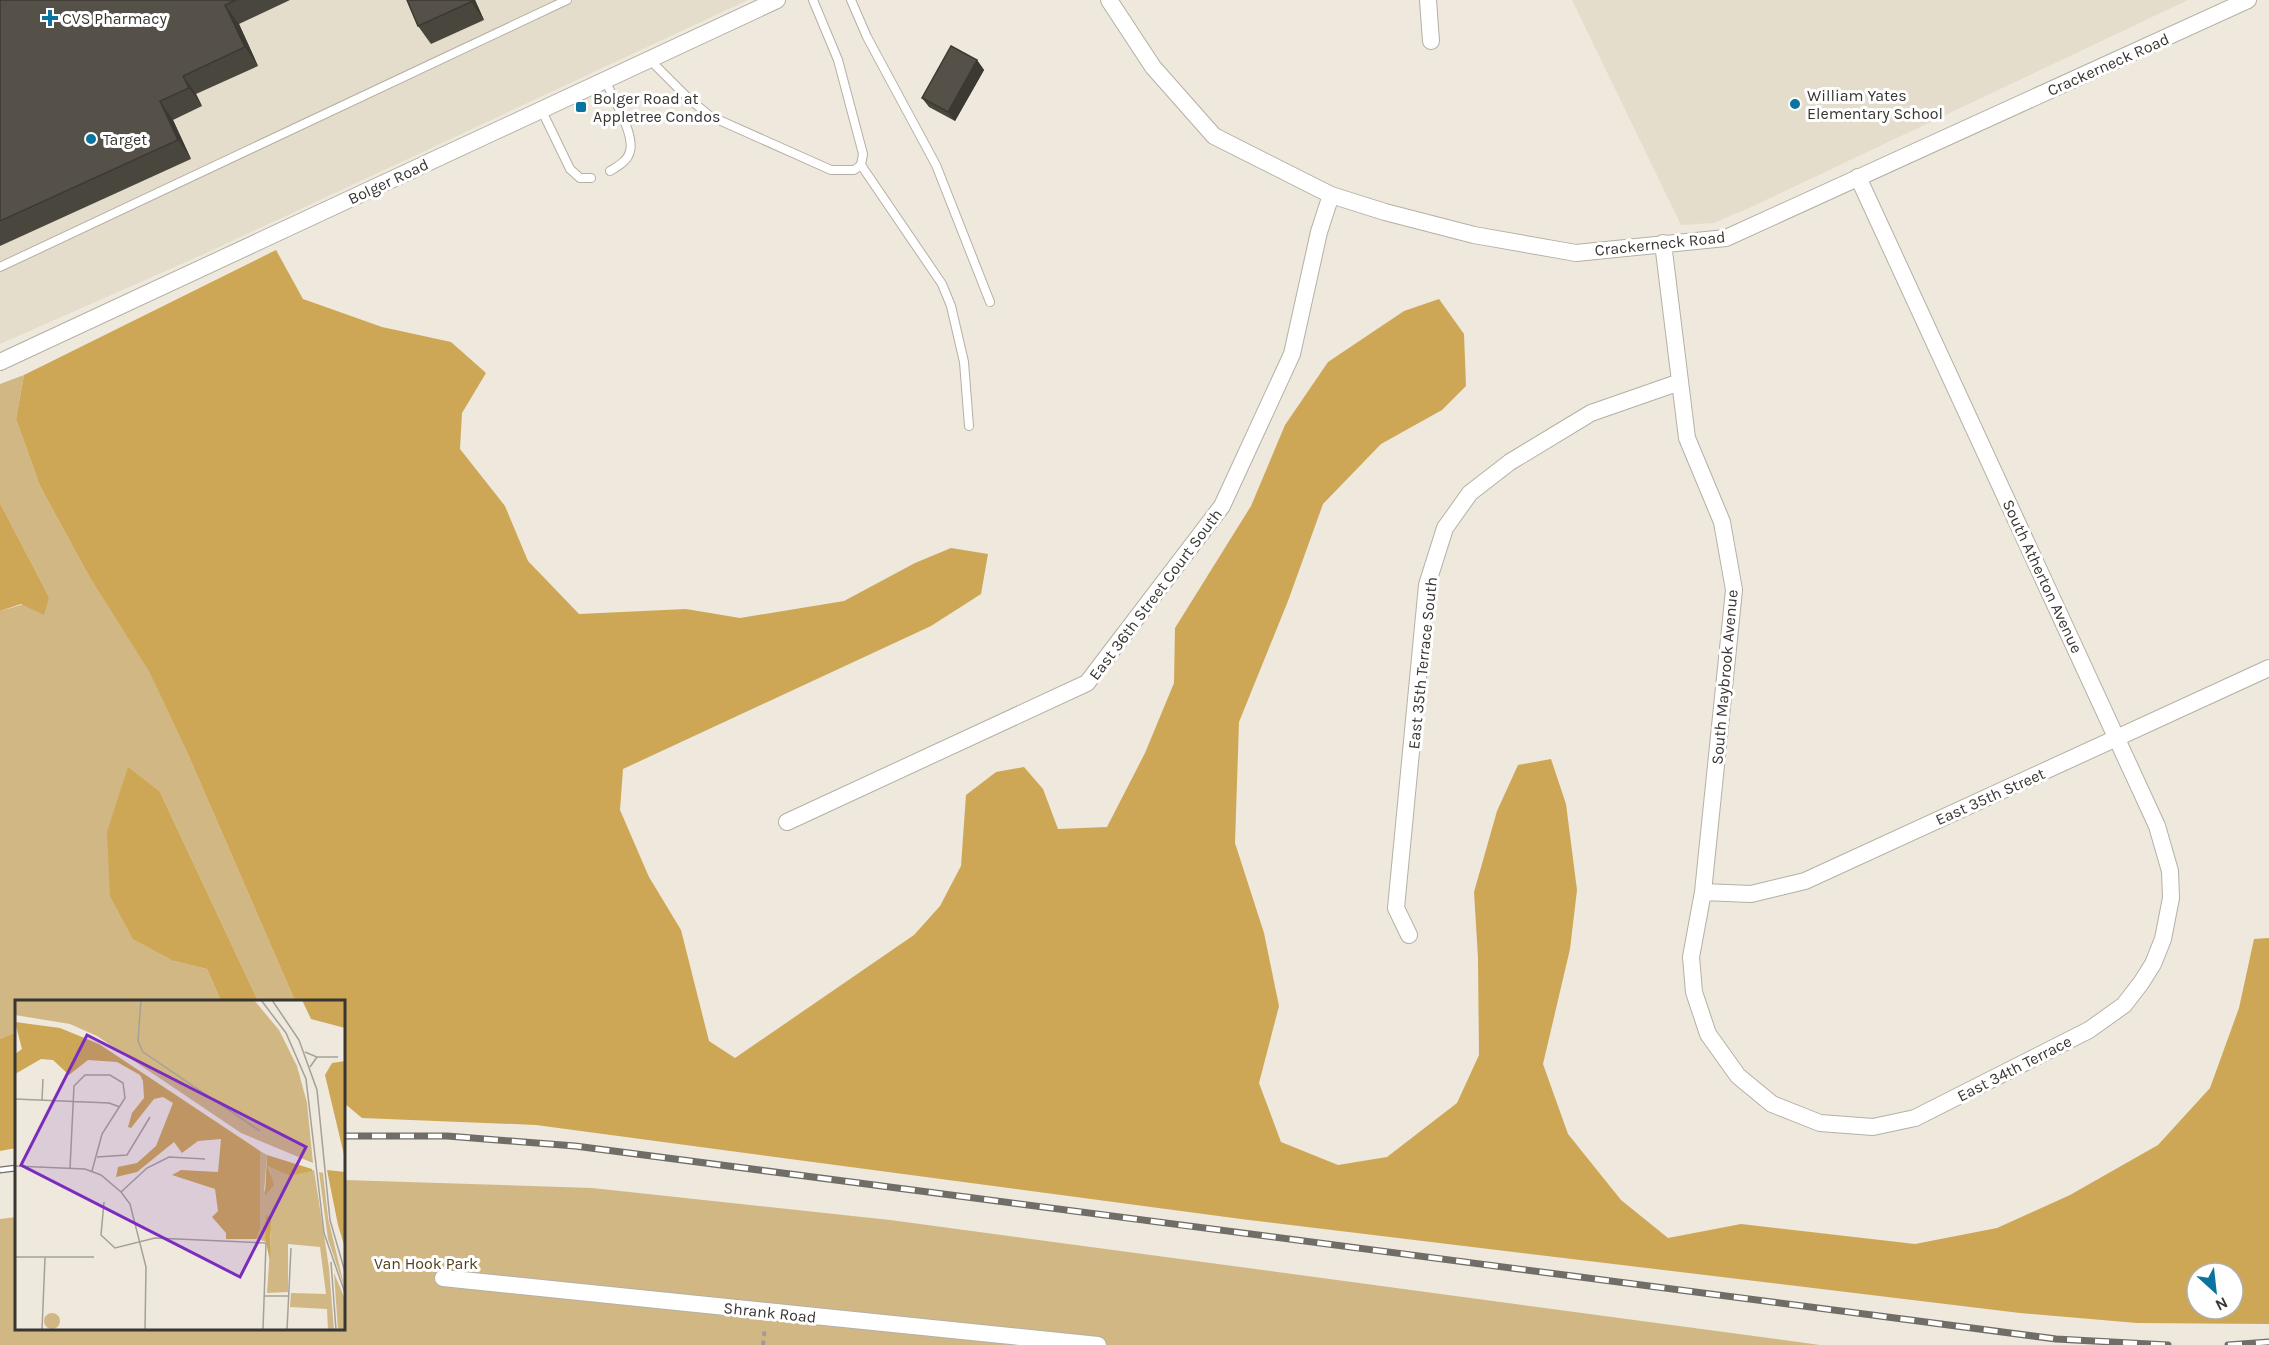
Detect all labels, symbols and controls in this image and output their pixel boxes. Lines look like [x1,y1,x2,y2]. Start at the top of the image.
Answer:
place label: CVS Pharmacy [62,9,167,28]
marker: CVS Pharmacy [43,11,57,25]
street label: Crackerneck Road [2044,29,2172,100]
place label: William Yates Elementary School [1807,86,1943,123]
place label: Bolger Road at Appletree Condos [593,89,720,126]
marker: William Yates Elementary School [1788,97,1802,111]
marker: Bolger Road at Appletree Condos [574,100,588,114]
place label: Target [103,130,147,149]
marker: Target [84,132,98,146]
street label: Bolger Road [345,154,432,208]
street label: Crackerneck Road [1594,227,1726,260]
street label: South Atherton Avenue [1999,496,2087,656]
street label: East 36th Street Court South [1085,505,1226,684]
street label: East 35th Terrace South [1404,576,1441,750]
street label: South Maybrook Avenue [1707,589,1742,765]
street label: East 35th Street [1932,764,2048,829]
inset map [15,1000,345,1330]
street label: East 34th Terrace [1954,1031,2075,1105]
park label: Van Hook Park [374,1254,478,1273]
north arrow [2185,1261,2245,1321]
text: N [2212,1293,2231,1315]
street label: Shrank Road [723,1298,817,1327]

